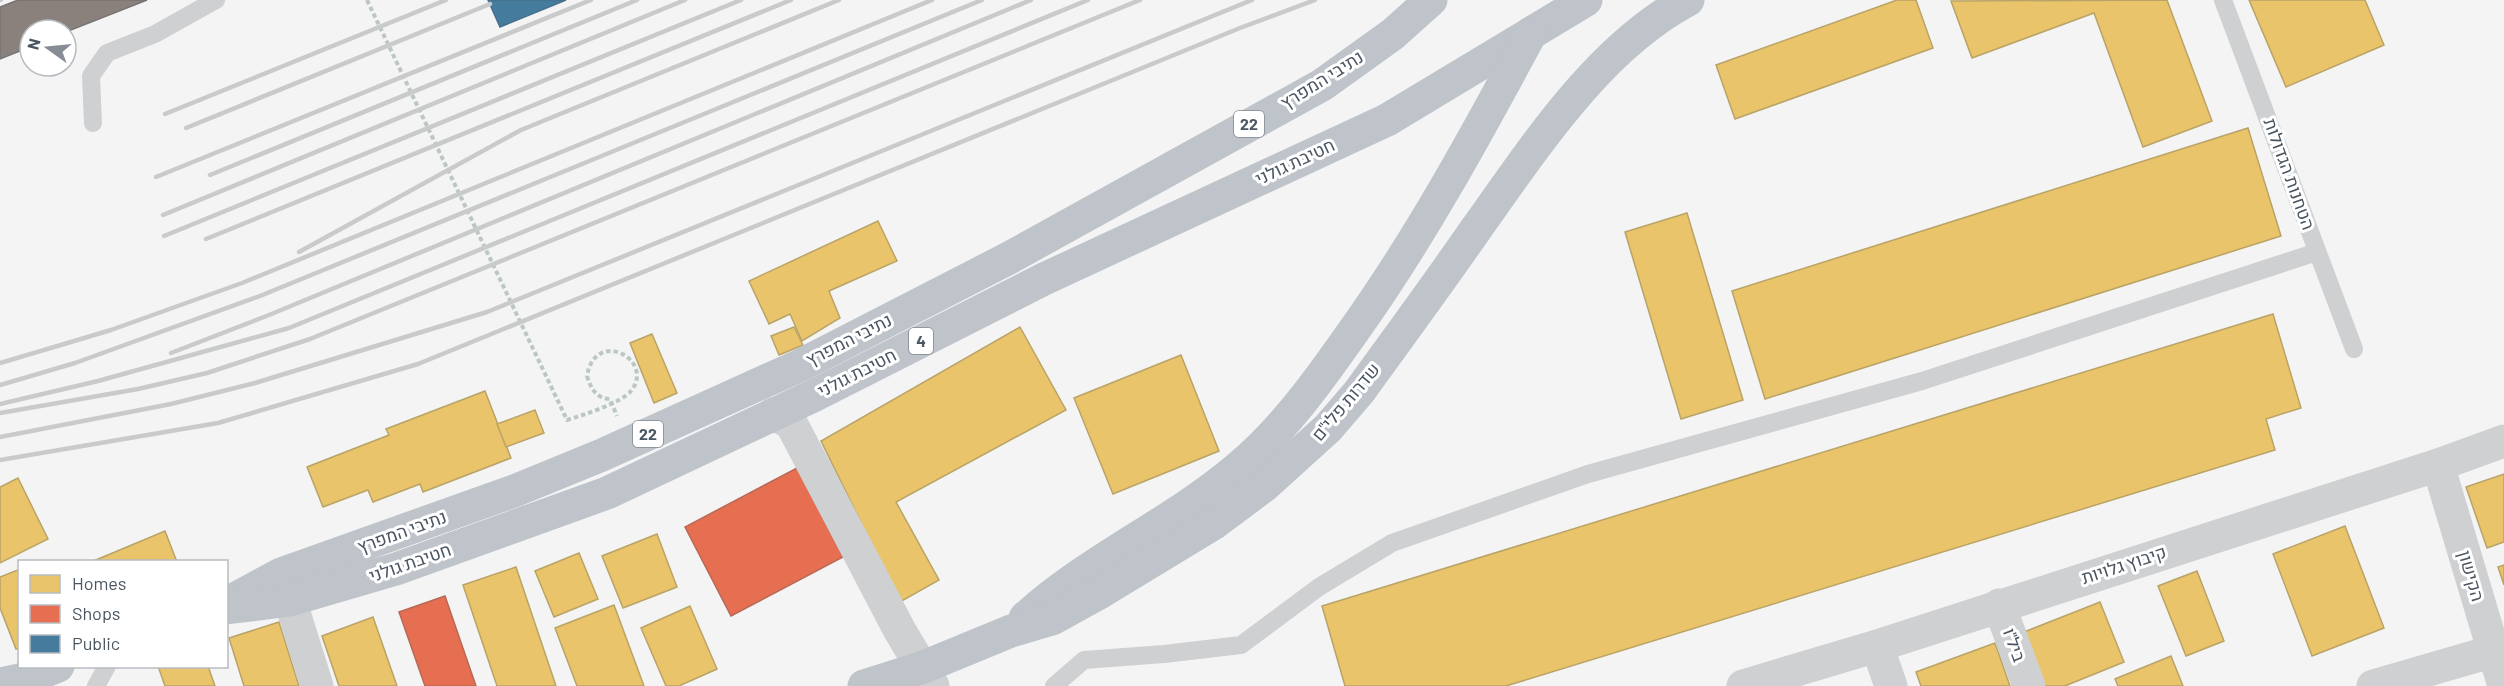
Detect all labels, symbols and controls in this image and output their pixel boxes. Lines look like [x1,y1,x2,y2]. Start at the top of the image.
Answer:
north arrow [18,18,78,78]
text: N [22,36,44,52]
street label: נתיבי המפרץ [1276,45,1367,113]
road number: 22 [1234,111,1264,137]
street label: הטחנות הגדולות [2260,115,2320,233]
street label: חטיבת גולני [1251,133,1338,189]
street label: נתיבי המפרץ [802,308,895,370]
road number: 4 [909,328,933,354]
street label: חטיבת גולני [814,343,900,401]
street label: שדרות פלי"ם [1306,358,1384,445]
road number: 22 [633,421,663,447]
street label: נתיבי המפרץ [354,505,449,557]
street label: חטיבת גולני [366,538,454,586]
street label: קיבוץ גלויות [2078,540,2169,588]
street label: הקישון [2454,548,2490,604]
legend [18,560,228,668]
text: Homes [72,572,126,594]
text: Shops [72,602,121,624]
street label: ביל"ו [1999,625,2031,665]
text: Public [72,632,120,654]

